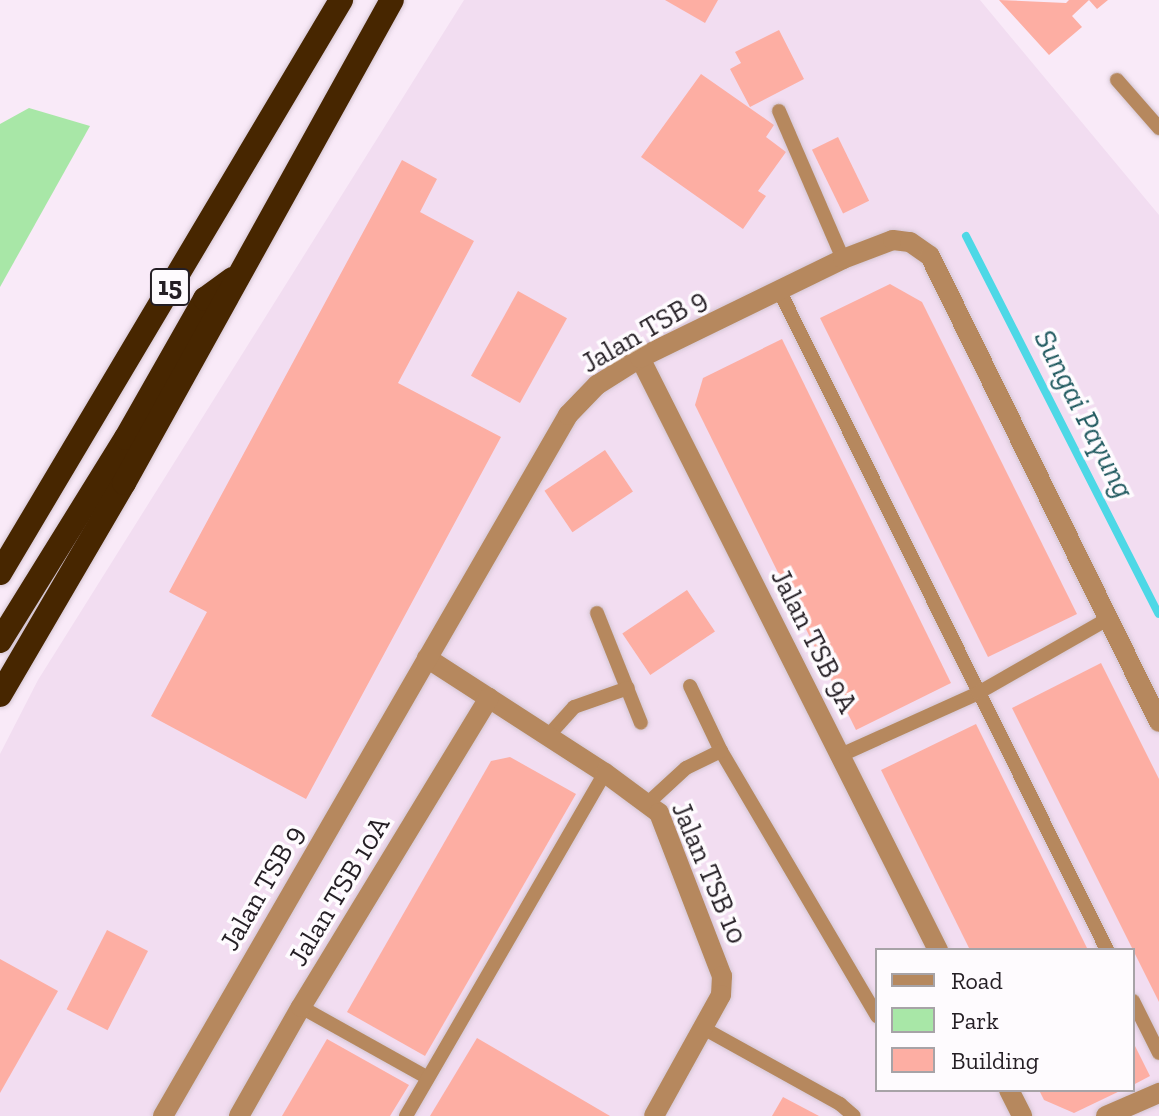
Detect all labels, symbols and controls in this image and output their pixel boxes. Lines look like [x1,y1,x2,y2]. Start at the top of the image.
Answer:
road number: 15 [148,265,192,309]
street label: Jalan TSB 9 [575,282,713,380]
water label: Sungai Payung [1026,324,1142,504]
street label: Jalan TSB 9A [763,563,865,719]
street label: Jalan TSB 10 [664,797,754,949]
street label: Jalan TSB 10A [281,810,397,972]
street label: Jalan TSB 9 [213,819,311,957]
legend [875,948,1135,1092]
text: Road [951,966,1003,995]
text: Park [951,1006,999,1035]
text: Building [951,1046,1039,1075]

